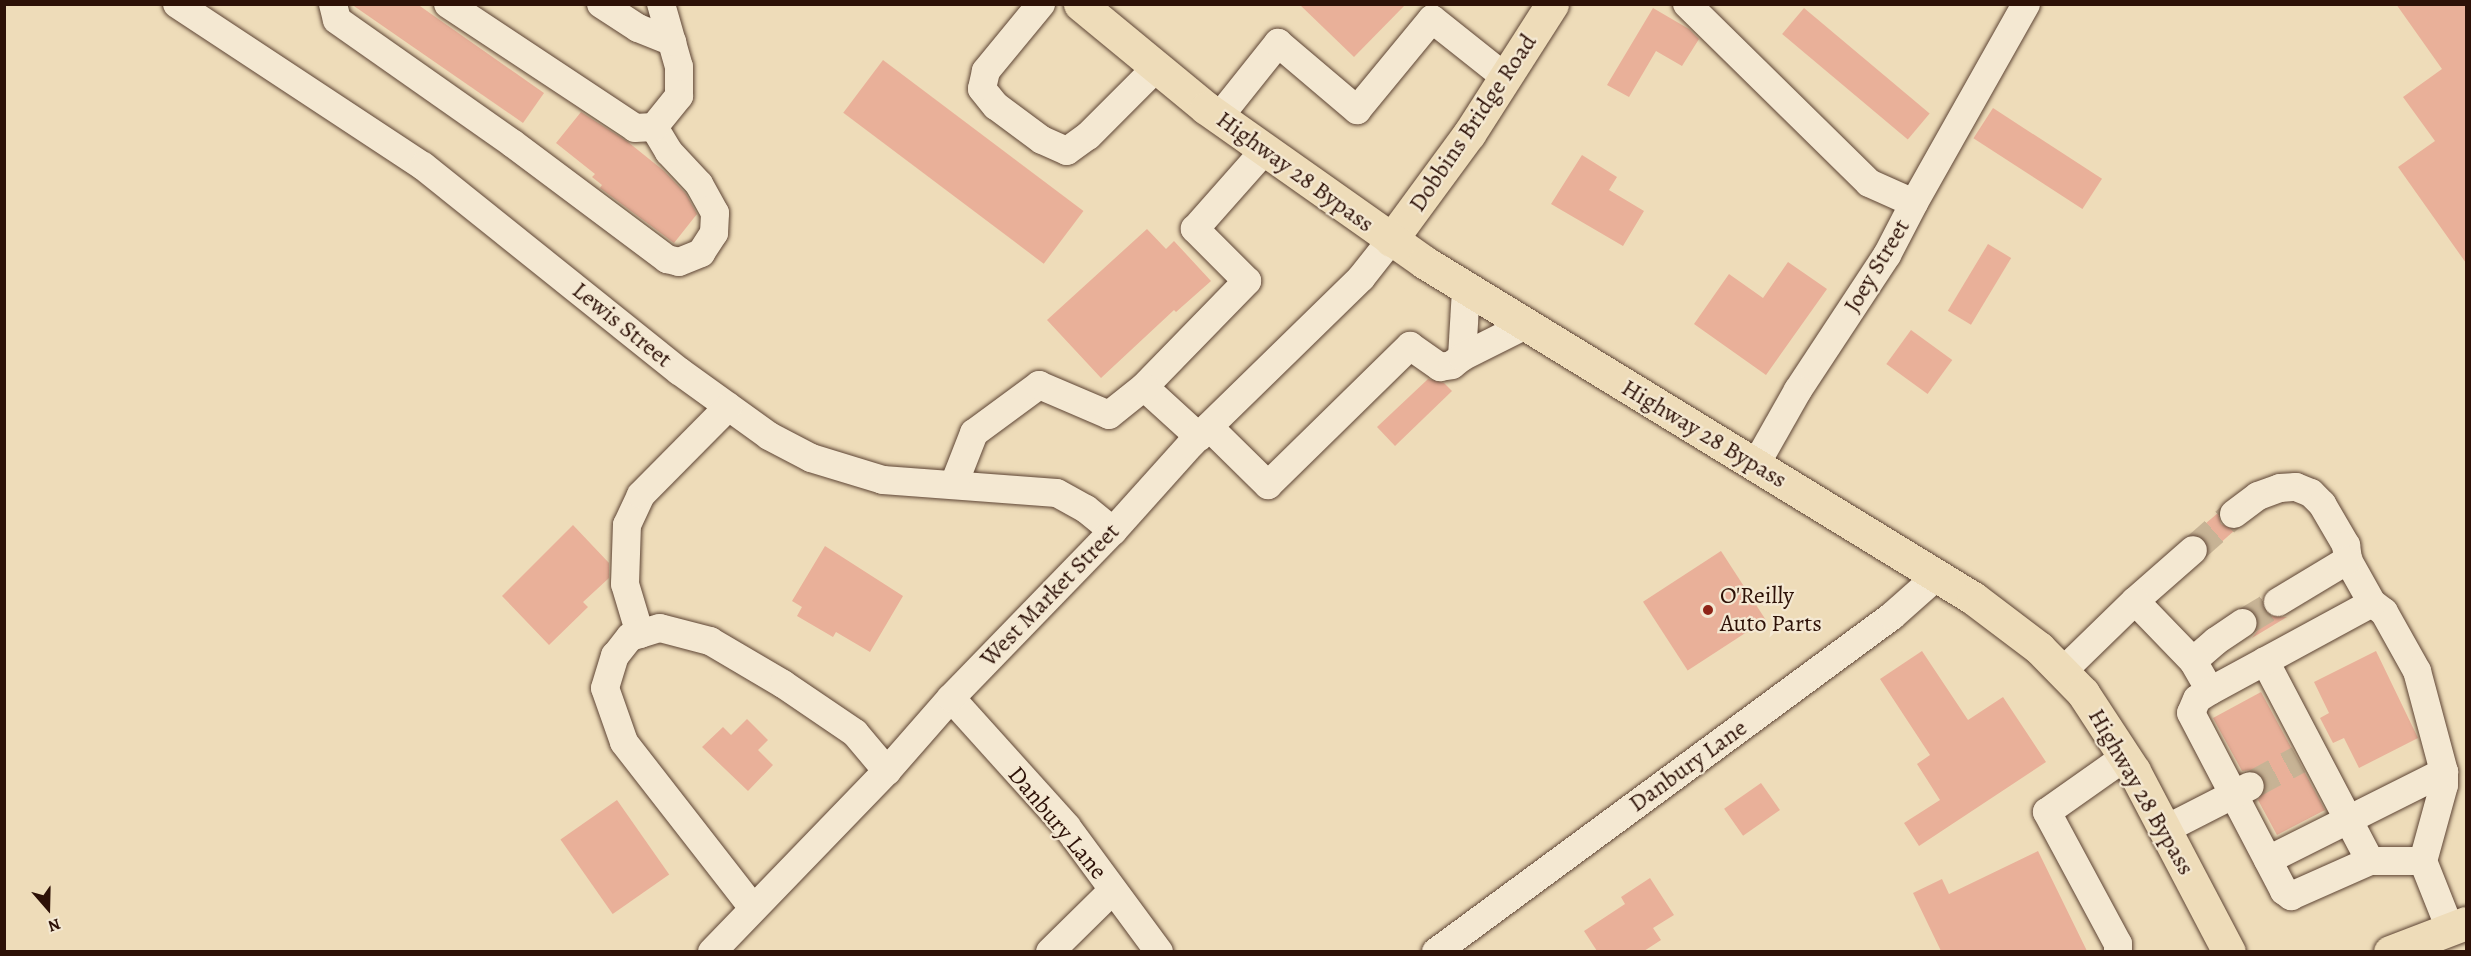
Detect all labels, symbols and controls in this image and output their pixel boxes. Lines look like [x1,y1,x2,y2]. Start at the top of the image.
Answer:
street label: Dobbins Bridge Road [1403,29,1543,217]
street label: Highway 28 Bypass [1211,105,1379,239]
street label: Joey Street [1838,214,1916,318]
street label: Lewis Street [566,276,678,374]
street label: Highway 28 Bypass [1616,373,1792,495]
street label: West Market Street [974,517,1126,673]
place label: O'Reilly Auto Parts [1720,582,1822,638]
marker: O'Reilly Auto Parts [1701,603,1715,617]
street label: Highway 28 Bypass [2082,704,2200,880]
street label: Danbury Lane [1623,714,1753,818]
street label: Danbury Lane [1001,761,1113,885]
north arrow [18,878,78,938]
text: N [45,913,63,937]

